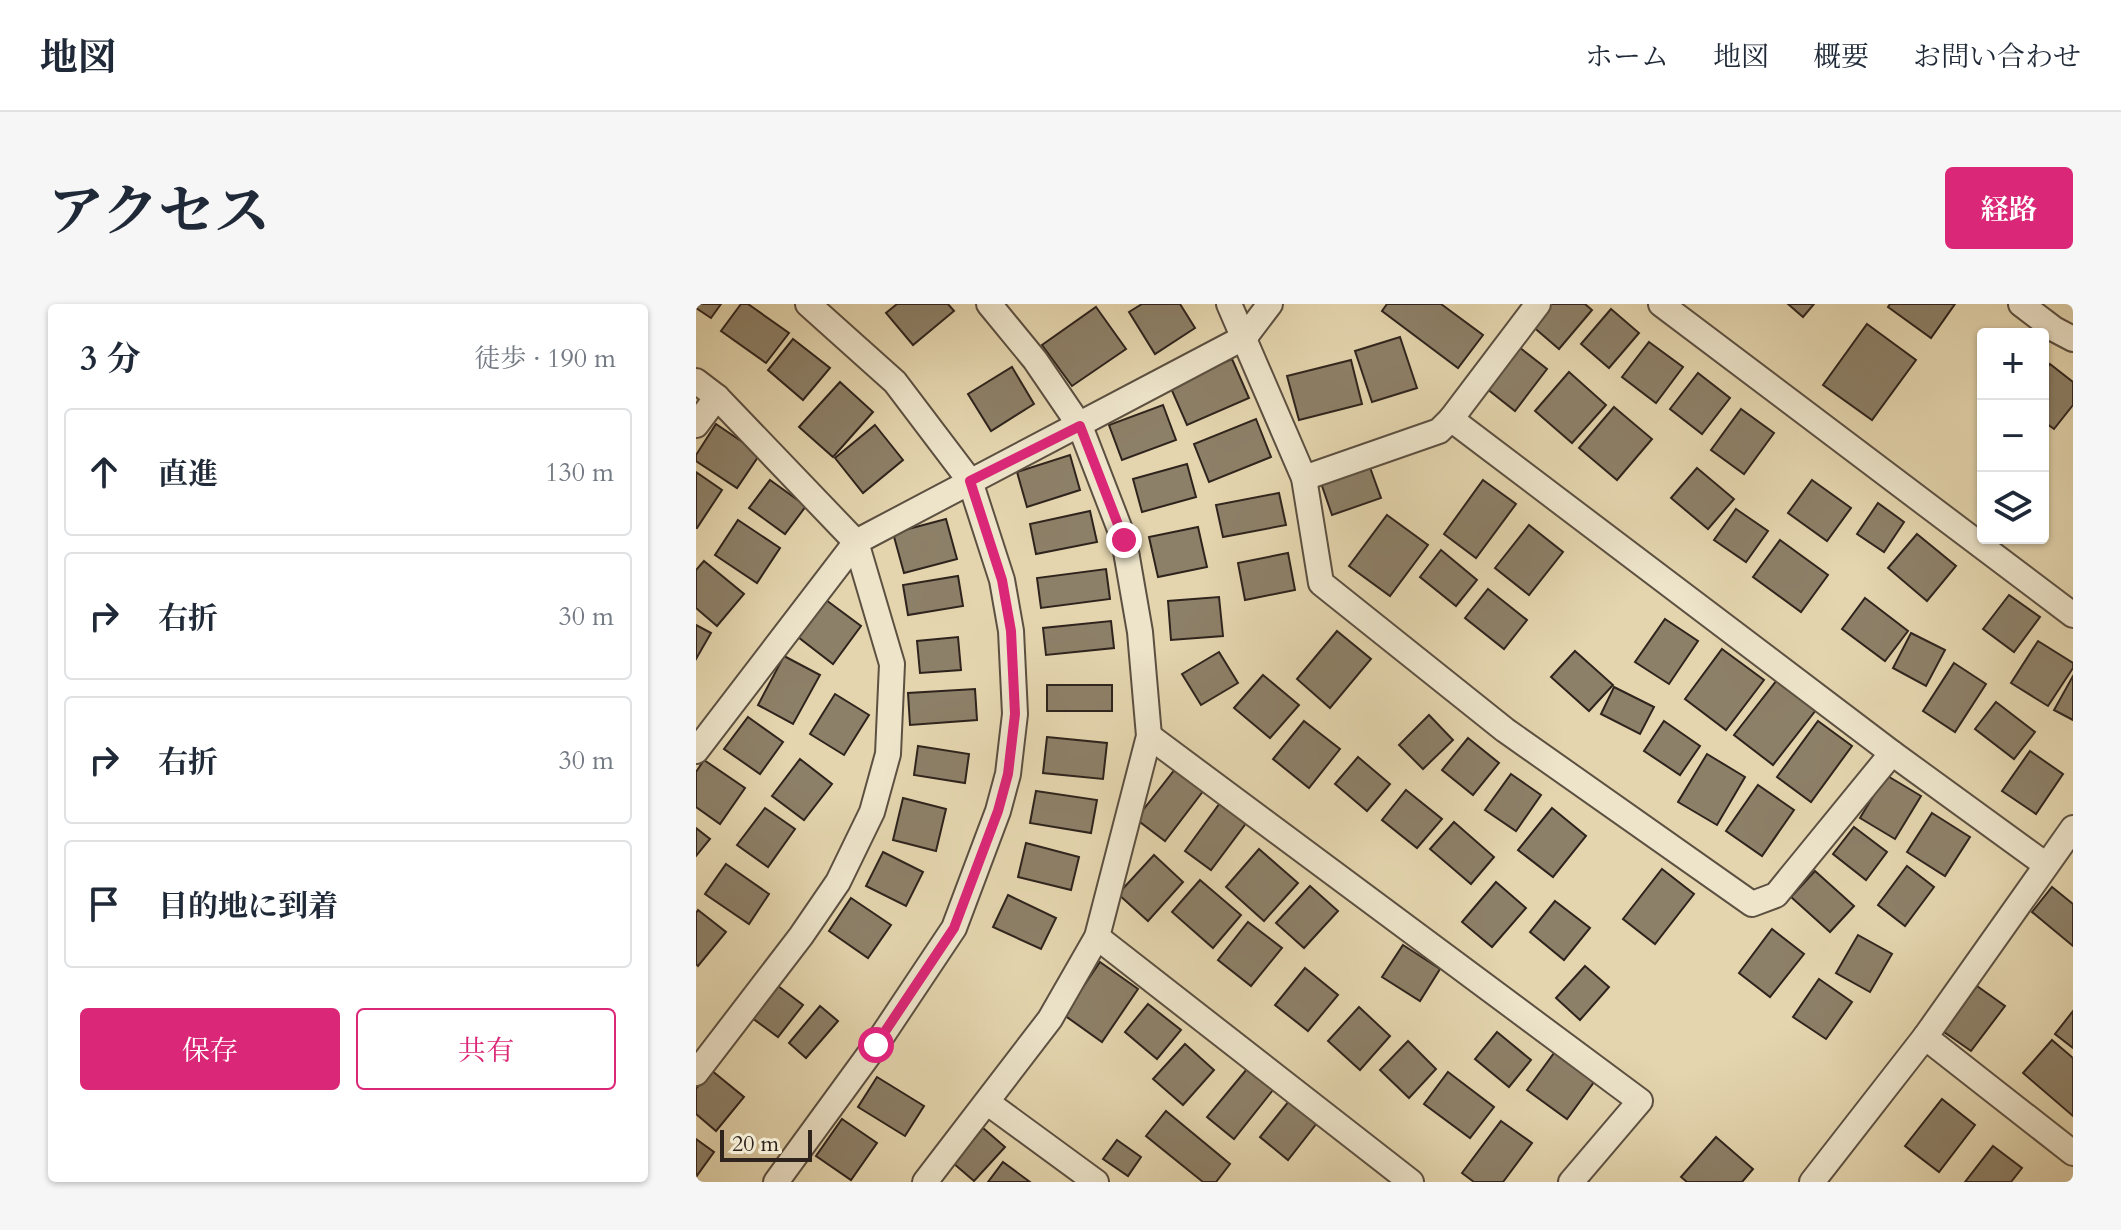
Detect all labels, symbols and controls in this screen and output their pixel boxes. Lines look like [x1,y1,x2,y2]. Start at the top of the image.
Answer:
text: 地図 [40,32,116,84]
text: ホーム [1585,38,1669,76]
text: 地図 [1713,38,1769,76]
text: 概要 [1813,38,1869,76]
text: お問い合わせ [1913,38,2081,76]
button: 経路 [1945,167,2073,249]
text: アクセス [48,175,270,250]
map controls [1977,328,2049,544]
button: + [1977,328,2049,400]
text: 3 分 [80,336,141,382]
text: 徒歩 · 190 m [475,341,616,376]
button: − [1977,400,2049,472]
icon: ahead [82,450,126,494]
text: 直進 [158,454,218,495]
text: 130 m [545,455,614,490]
button: layers [1977,472,2049,544]
route end [1106,522,1142,558]
icon: right [82,594,126,638]
text: 右折 [158,598,218,639]
text: 30 m [558,599,614,634]
icon: right [82,738,126,782]
text: 右折 [158,742,218,783]
text: 30 m [558,743,614,778]
icon: arrive [82,882,126,926]
text: 目的地に到着 [158,886,338,927]
button: 保存 [80,1008,340,1090]
button: 共有 [356,1008,616,1090]
route start [858,1027,894,1063]
scale bar [720,1126,812,1162]
text: 20 m [732,1129,779,1159]

